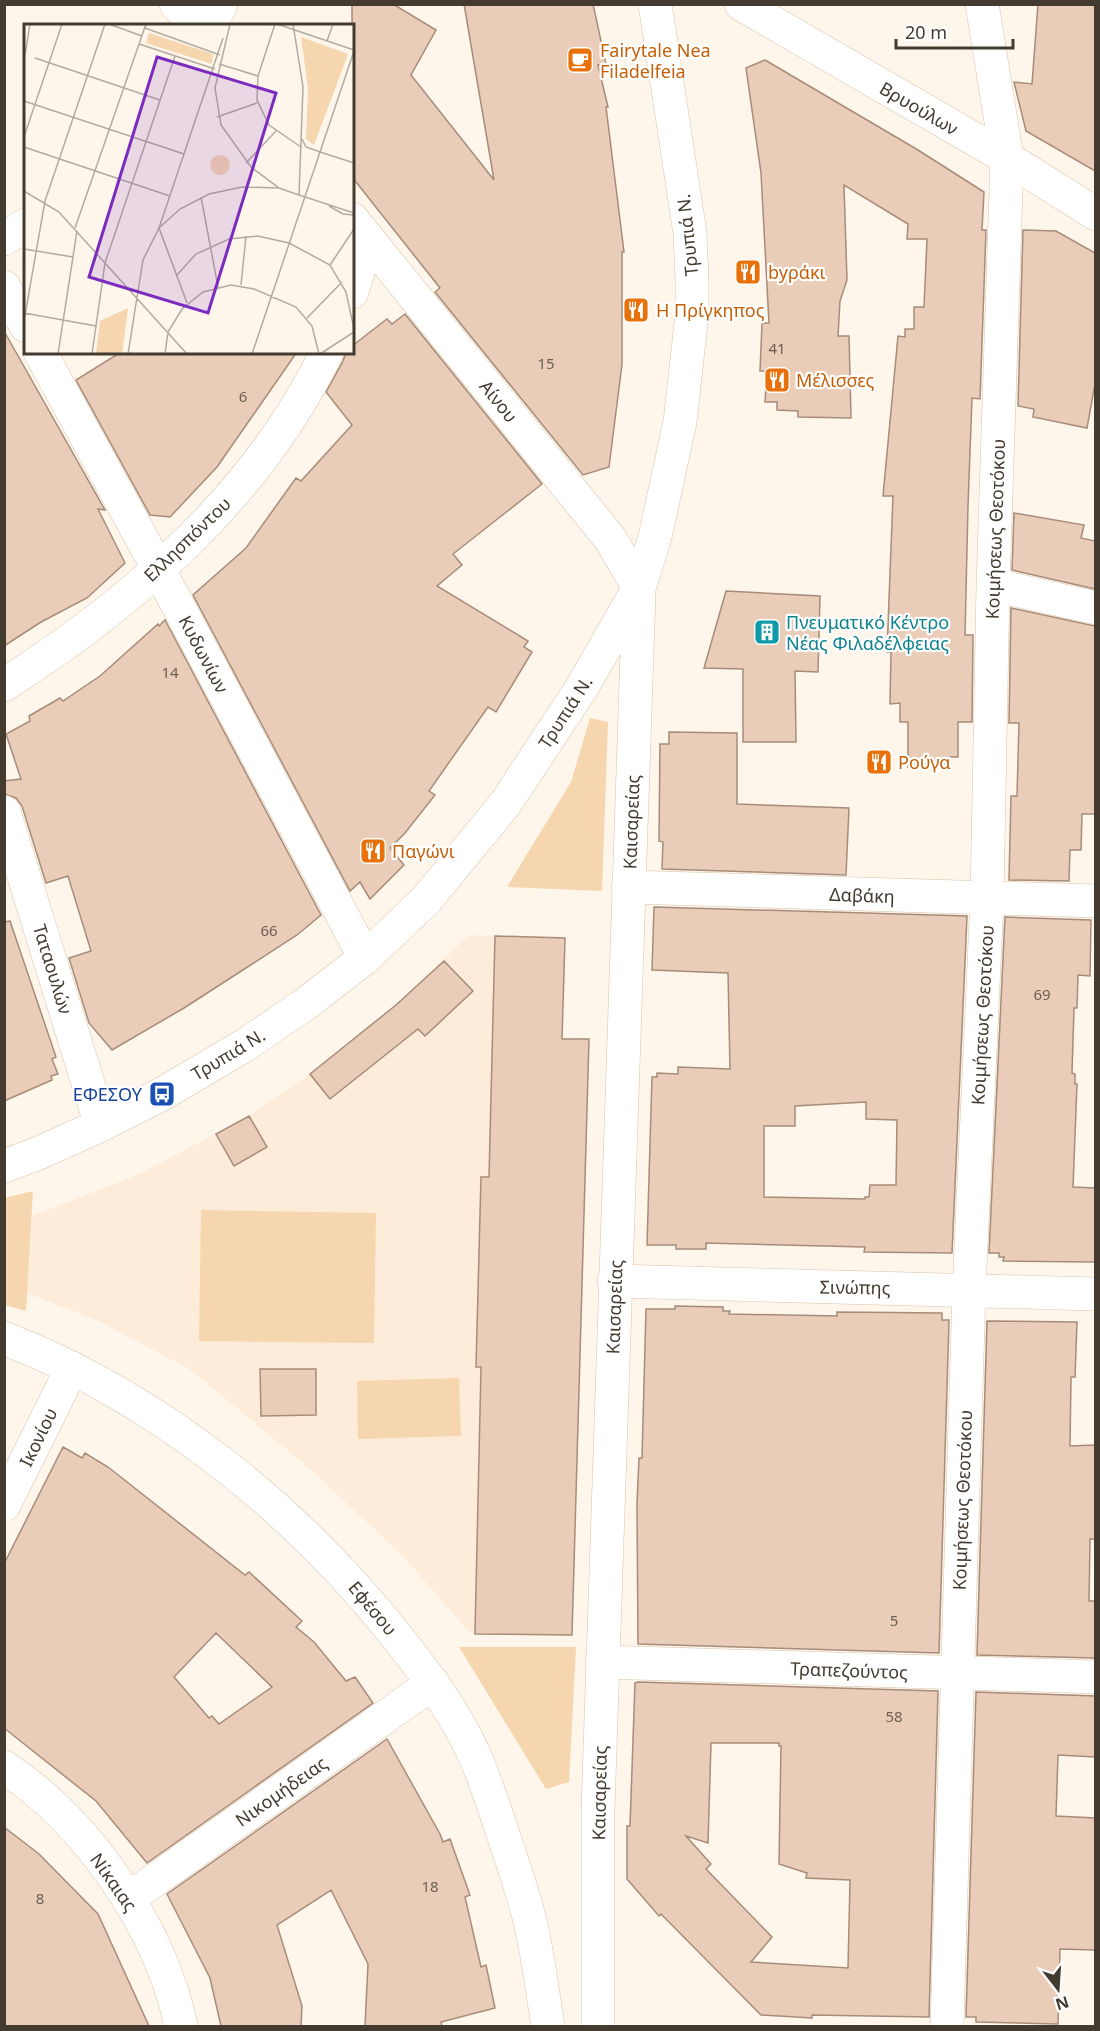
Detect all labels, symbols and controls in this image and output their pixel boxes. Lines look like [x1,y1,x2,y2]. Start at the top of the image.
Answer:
scale bar [896,12,1013,50]
text: 20 m [905,20,947,44]
inset map [24,24,354,354]
place label: Fairytale Nea Filadelfeia [600,38,711,83]
cafe icon: Fairytale Nea Filadelfeia [565,45,595,75]
street label: Βρυούλων [875,76,963,140]
street label: Τρυπιά Ν. [671,193,703,277]
restaurant icon: byράκι [733,257,763,287]
place label: byράκι [768,260,826,284]
restaurant icon: Η Πρίγκηπος [621,295,651,325]
place label: Η Πρίγκηπος [656,298,765,322]
house number: 41 [768,338,786,358]
house number: 15 [537,353,555,373]
restaurant icon: Μέλισσες [762,365,792,395]
place label: Μέλισσες [796,368,874,392]
street label: Αίνου [475,375,523,427]
house number: 6 [239,386,247,406]
street label: Κοιμήσεως Θεοτόκου [980,438,1010,620]
street label: Ελλησπόντου [138,491,236,587]
place label: Πνευματικό Κέντρο Νέας Φιλαδέλφειας [786,610,949,655]
street label: Κυδωνίων [174,611,234,697]
building icon: Πνευματικό Κέντρο Νέας Φιλαδέλφειας [752,617,782,647]
house number: 14 [161,662,179,682]
street label: Τρυπιά Ν. [533,671,597,753]
restaurant icon: Ρούγα [864,747,894,777]
place label: Ρούγα [898,750,951,774]
street label: Καισαρείας [617,774,645,870]
restaurant icon: Παγώνι [358,836,388,866]
place label: Παγώνι [392,839,455,863]
street label: Δαβάκη [829,882,895,908]
house number: 66 [260,920,278,940]
street label: Ταταουλών [28,921,78,1017]
street label: Κοιμήσεως Θεοτόκου [965,924,999,1106]
house number: 69 [1033,984,1051,1004]
street label: Τρυπιά Ν. [187,1023,269,1085]
bus stop icon: ΕΦΕΣΟΥ [147,1079,177,1109]
place label: ΕΦΕΣΟΥ [73,1082,143,1106]
street label: Καισαρείας [600,1259,628,1355]
street label: Σινώπης [819,1274,891,1300]
street label: Ικονίου [13,1404,63,1470]
street label: Κοιμήσεως Θεοτόκου [947,1409,977,1591]
street label: Εφέσου [343,1576,403,1640]
house number: 5 [890,1610,898,1630]
street label: Τραπεζούντος [790,1656,908,1684]
house number: 58 [885,1706,903,1726]
street label: Καισαρείας [586,1745,612,1840]
street label: Νικομήδειας [230,1750,332,1831]
street label: Νίκαιας [85,1848,143,1916]
house number: 18 [421,1876,439,1896]
house number: 8 [36,1888,44,1908]
north arrow [1028,1959,1088,2019]
text: N [1053,1991,1072,2016]

